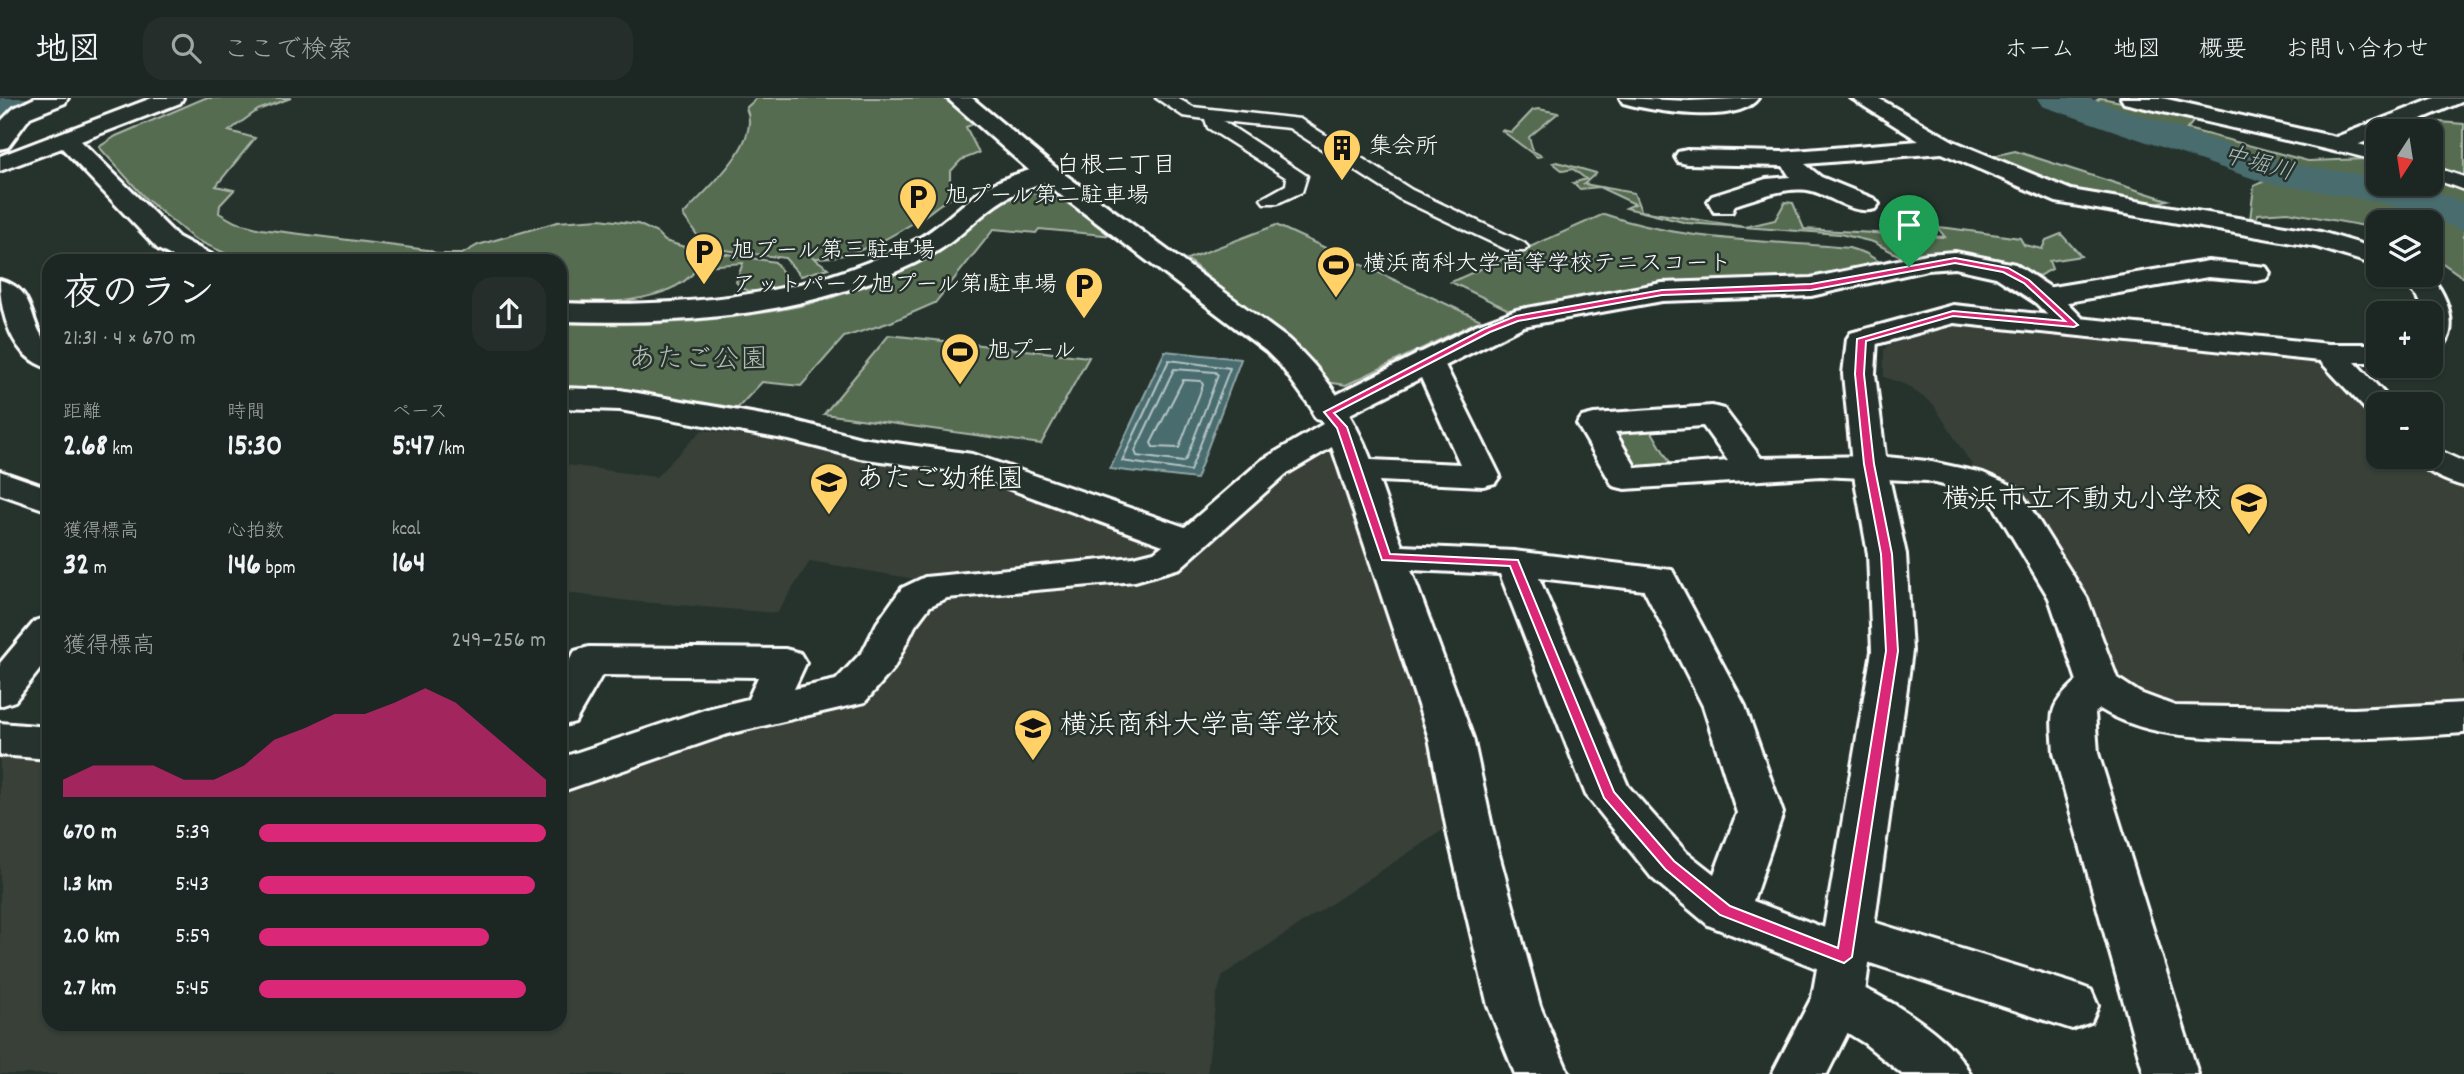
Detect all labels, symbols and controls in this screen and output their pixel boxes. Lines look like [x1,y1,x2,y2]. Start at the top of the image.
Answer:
search box [143,17,633,80]
text: 地図 [35,29,101,76]
icon: search [167,29,205,67]
text: ここで検索 [223,33,353,70]
text: ホーム [2004,34,2075,68]
text: 地図 [2113,34,2161,68]
text: 概要 [2199,34,2247,68]
text: お問い合わせ [2285,34,2429,68]
north arrow [2366,119,2443,196]
map controls [2366,119,2443,469]
building icon: 集会所 [1321,127,1363,182]
place label: 集会所 [1369,132,1438,165]
water label: 中堀川 [2219,139,2297,191]
district label: 白根二丁目 [1056,150,1176,184]
parking icon: 旭プール第二駐車場 [897,176,939,231]
place label: 旭プール第二駐車場 [945,181,1149,214]
pin [1879,195,1939,267]
icon: arrive [1890,206,1928,244]
button: layers [2366,210,2443,287]
parking icon: 旭プール第三駐車場 [683,231,725,286]
place label: 旭プール第三駐車場 [731,236,935,269]
sports icon: 横浜商科大学高等学校テニスコート [1315,244,1357,299]
place label: 横浜商科大学高等学校テニスコート [1363,249,1731,282]
parking icon: アットパーク旭プール第1駐車場 [1063,265,1105,320]
text: 夜のラン [63,269,215,324]
place label: アットパーク旭プール第1駐車場 [733,270,1057,303]
button: share [472,277,546,351]
button: + [2366,301,2443,378]
text: 21:31 · 4 × 670 m [63,323,196,356]
sports icon: 旭プール [939,331,981,386]
place label: 旭プール [987,336,1076,369]
park label: あたご公園 [628,342,768,382]
button: − [2366,392,2443,469]
text: 距離 [63,400,101,427]
text: 時間 [227,400,265,427]
text: ペース [392,400,448,427]
text: 2.68 [63,427,108,470]
text: 15:30 [227,427,282,470]
text: 5:47 [392,427,434,470]
text: km [108,437,133,464]
text: /km [434,437,465,464]
school or university icon: あたご幼稚園 [808,461,850,516]
place label: あたご幼稚園 [856,462,1024,502]
school or university icon: 横浜市立不動丸小学校 [2228,481,2270,536]
place label: 横浜市立不動丸小学校 [1942,482,2222,522]
text: kcal [392,517,421,544]
text: 獲得標高 [63,519,139,546]
text: 心拍数 [227,519,284,546]
text: 164 [392,544,425,587]
text: 32 [63,546,89,589]
text: 146 [227,546,261,589]
text: m [89,556,107,583]
text: bpm [261,556,295,583]
text: 249–256 m [451,625,546,658]
text: 獲得標高 [63,631,155,664]
school or university icon: 横浜商科大学高等学校 [1012,707,1054,762]
place label: 横浜商科大学高等学校 [1060,708,1340,748]
text: 670 m [63,817,117,850]
text: 5:39 [175,817,210,850]
text: 1.3 km [63,869,113,902]
text: 5:43 [175,869,209,902]
text: 2.0 km [63,921,120,954]
text: 5:59 [175,921,211,954]
text: 2.7 km [63,973,116,1006]
text: 5:45 [175,973,210,1006]

